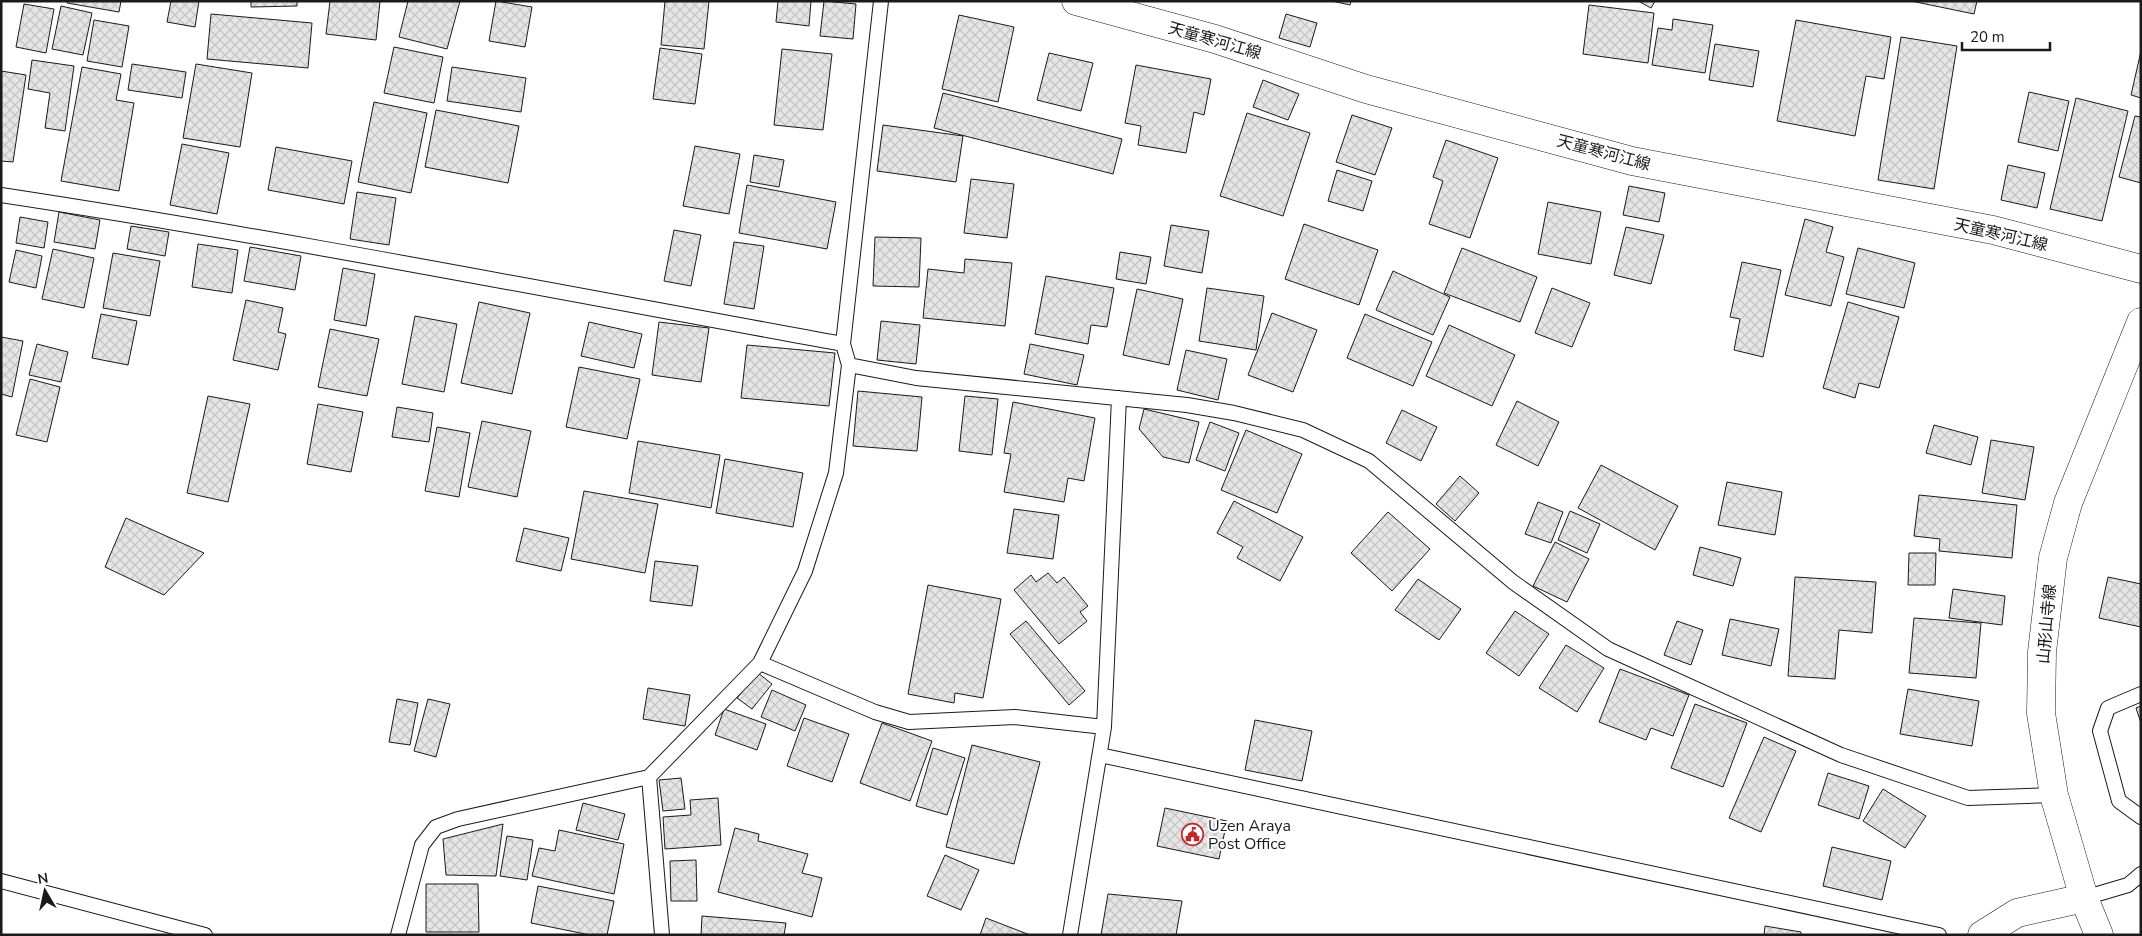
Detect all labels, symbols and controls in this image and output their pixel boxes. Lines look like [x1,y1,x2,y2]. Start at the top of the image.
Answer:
street label: 天童寒河江線 [1166,17,1264,65]
scale bar [1962,20,2050,52]
text: 20 m [1970,27,2005,47]
street label: 天童寒河江線 [1555,130,1653,176]
street label: 天童寒河江線 [1952,213,2050,256]
street label: 山形山寺線 [2033,583,2061,665]
place label: Uzen Araya Post Office [1208,815,1291,855]
public building icon: Uzen Araya Post Office [1180,822,1204,846]
north arrow [20,866,70,916]
text: N [36,868,50,889]

